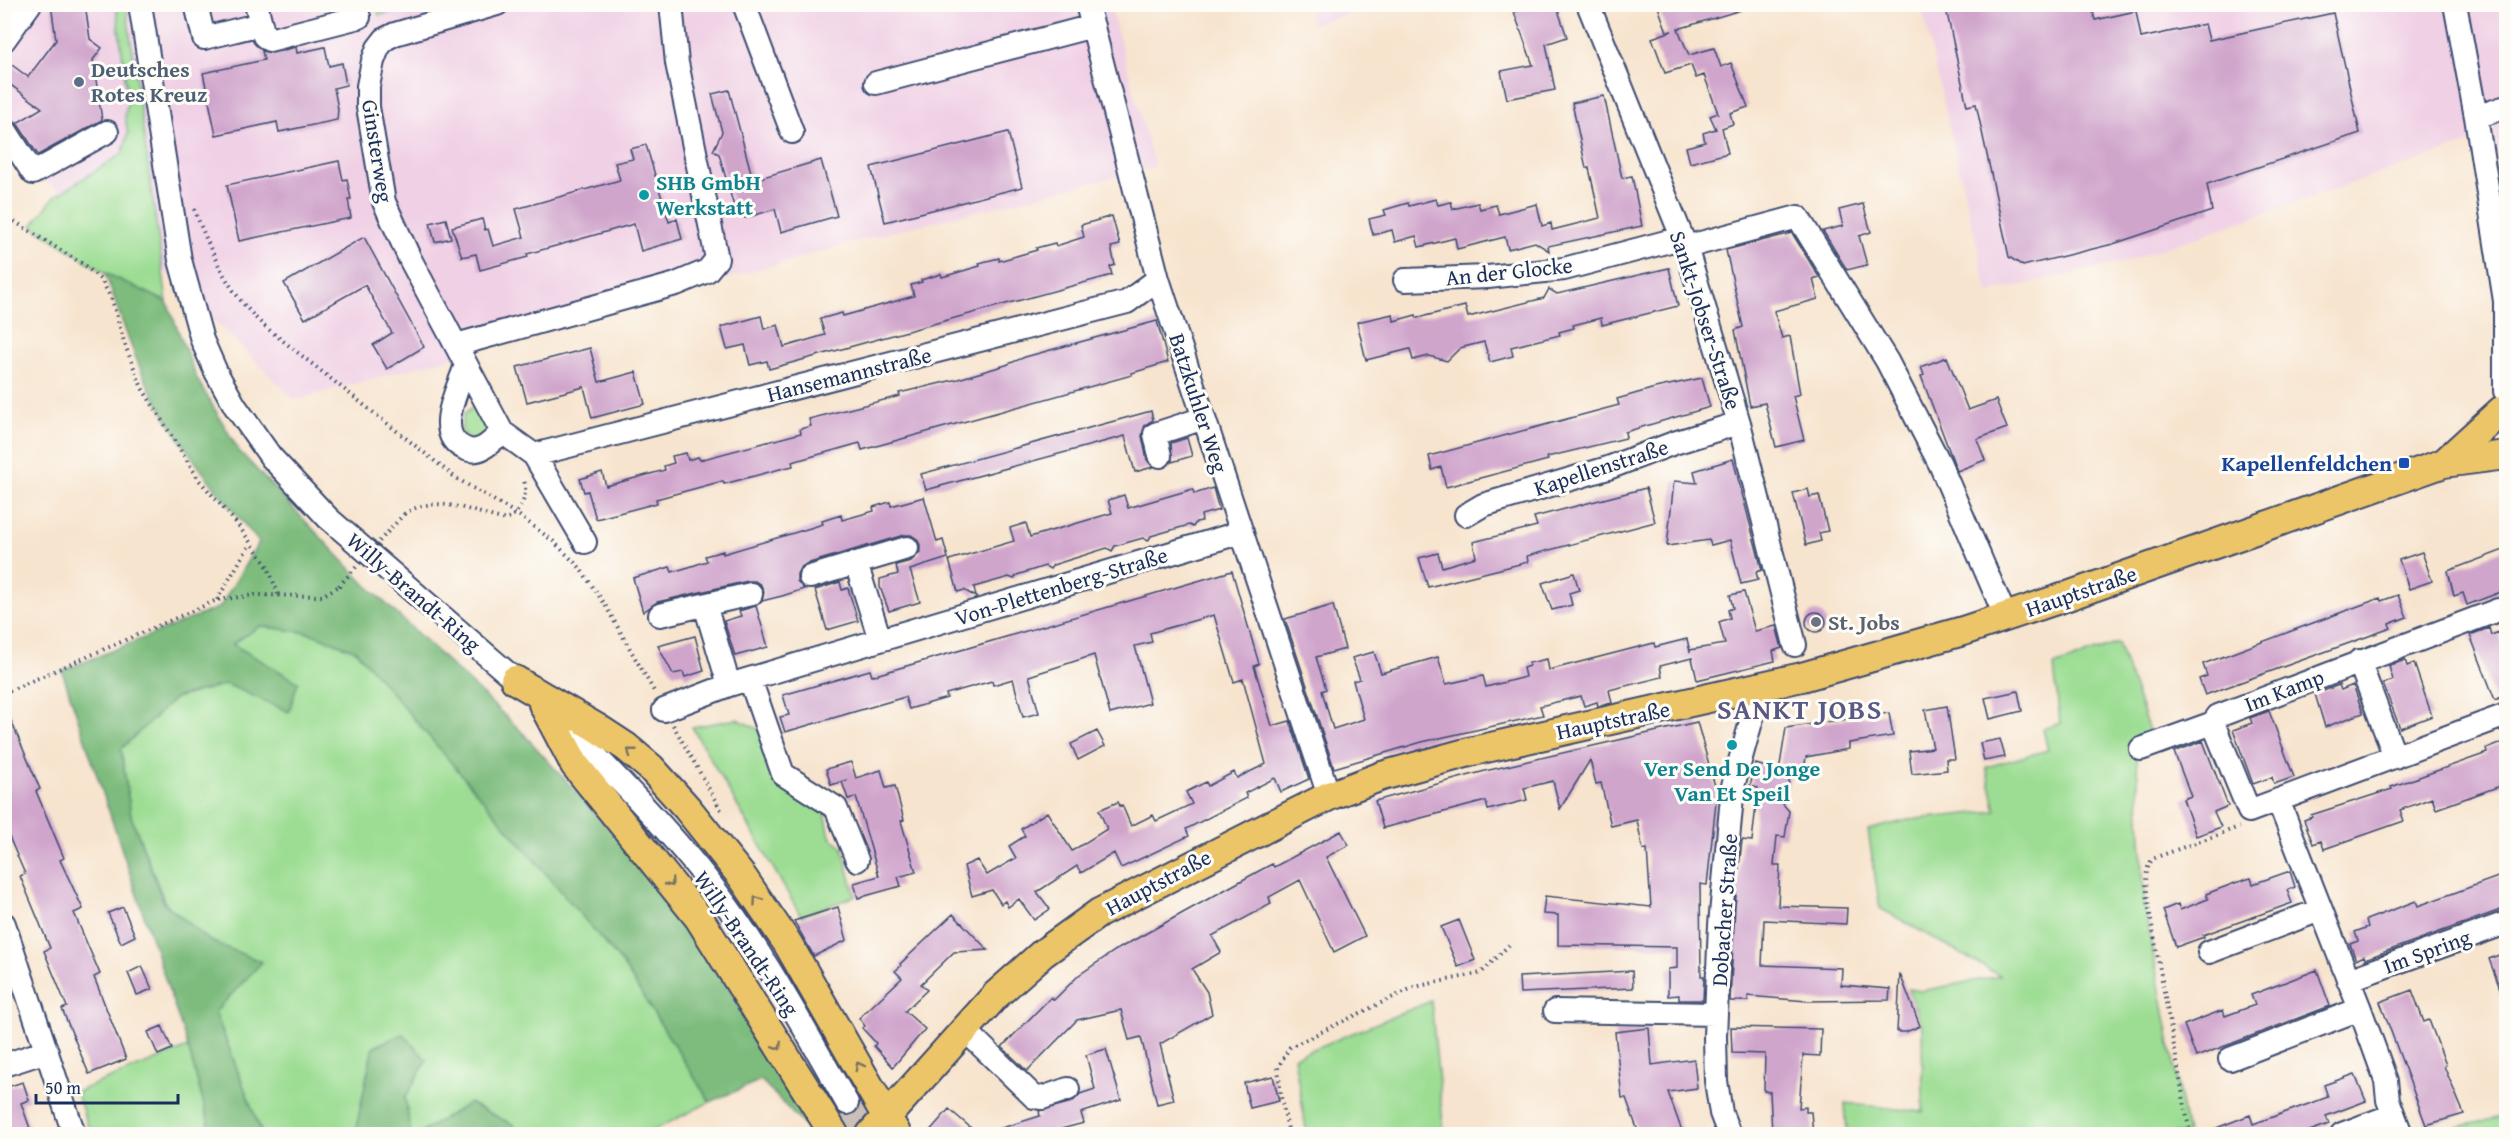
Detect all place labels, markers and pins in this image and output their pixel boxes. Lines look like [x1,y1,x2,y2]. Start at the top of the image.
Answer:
place label: Deutsches Rotes Kreuz [91,53,207,110]
marker: Deutsches Rotes Kreuz [72,75,86,89]
place label: SHB GmbH Werkstatt [656,166,761,223]
marker: SHB GmbH Werkstatt [637,188,651,202]
place label: Kapellenfeldchen [2222,447,2392,479]
marker: Kapellenfeldchen [2397,456,2411,470]
place label: St. Jobs [1828,606,1900,638]
marker: St. Jobs [1809,615,1823,629]
marker: Ver Send De Jonge Van Et Speil [1725,738,1739,752]
place label: Ver Send De Jonge Van Et Speil [1644,752,1821,809]

